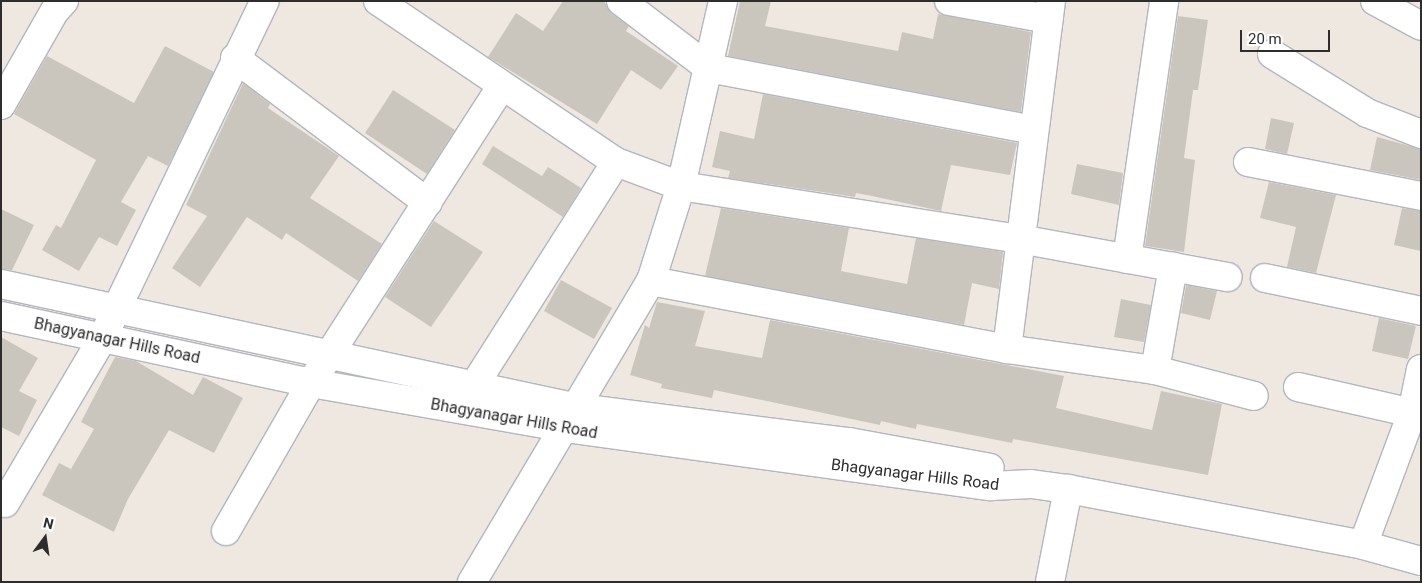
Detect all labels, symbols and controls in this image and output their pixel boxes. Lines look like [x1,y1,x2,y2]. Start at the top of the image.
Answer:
scale bar [1242,20,1332,52]
text: 20 m [1248,30,1282,48]
street label: Bhagyanagar Hills Road [32,314,202,368]
street label: Bhagyanagar Hills Road [429,395,599,443]
street label: Bhagyanagar Hills Road [830,455,1000,495]
north arrow [20,513,70,563]
text: N [42,514,55,532]

